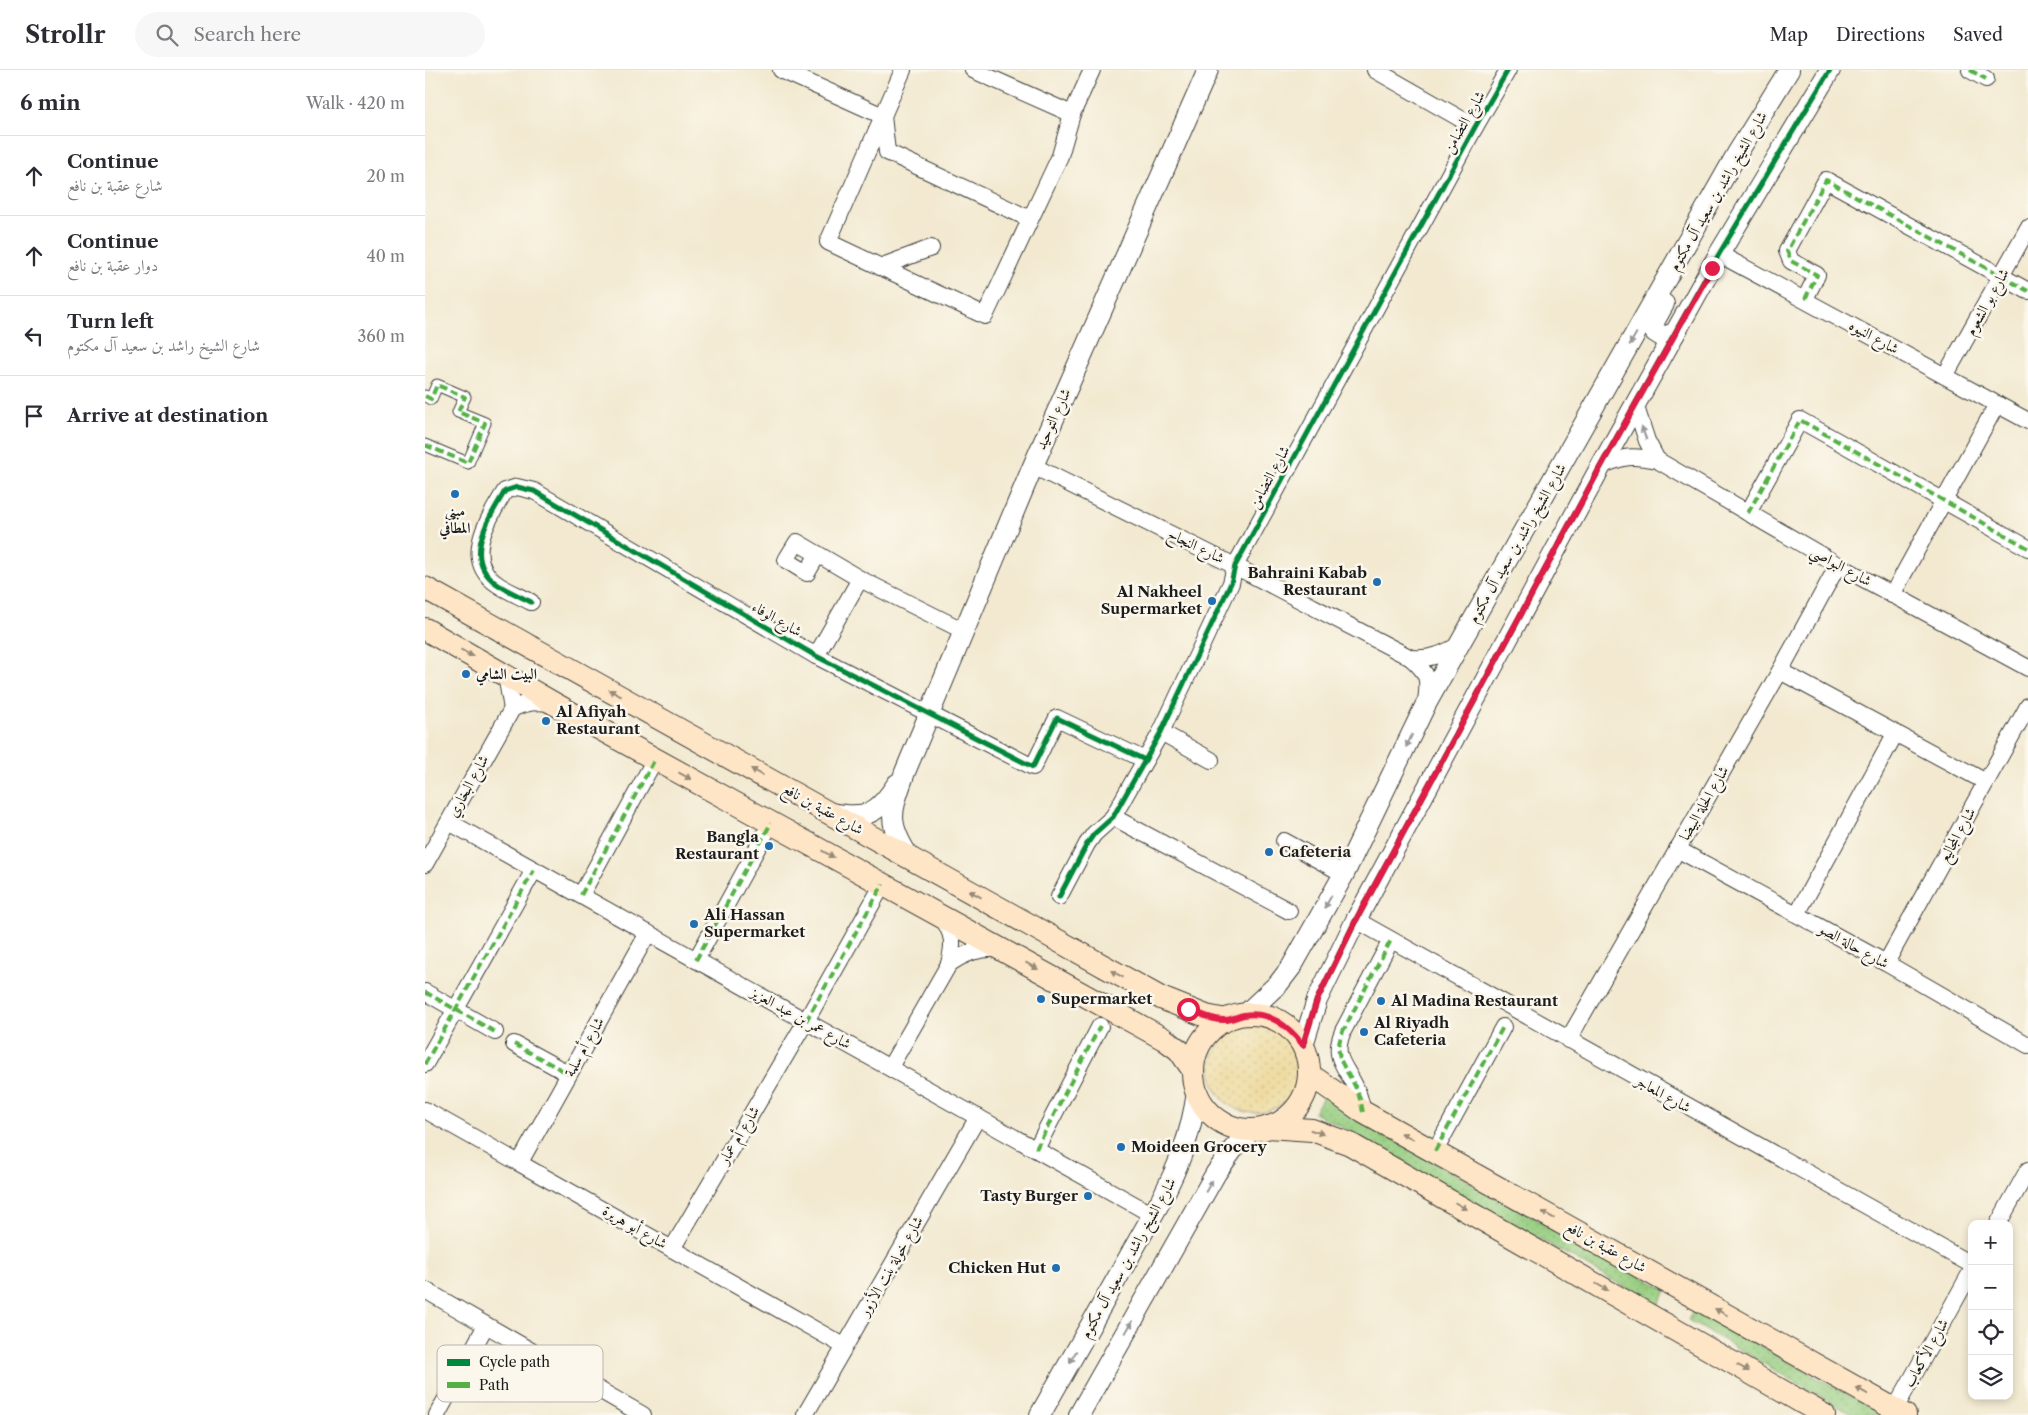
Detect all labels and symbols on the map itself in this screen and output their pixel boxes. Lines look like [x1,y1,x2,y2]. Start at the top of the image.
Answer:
street label: شارع التضامن [1438,87,1492,158]
street label: شارع الشيخ راشد بن سعيد آل مكتوم [1664,108,1775,276]
route end [1701,257,1724,280]
street label: شارع بو الشعوم [1960,265,2016,341]
street label: شارع النيوه [1844,315,1902,361]
one-way arrow [1628,332,1637,345]
street label: شارع التوحيد [1031,385,1078,454]
one-way arrow [1640,425,1647,440]
street label: شارع التضامن [1244,442,1297,513]
street label: شارع الشيخ راشد بن سعيد آل مكتوم [1463,460,1574,628]
marker: مبنى المطافي [449,488,461,500]
place label: مبنى المطافي [439,501,470,540]
street label: شارع النجاح [1163,524,1228,571]
street label: شارع البواصي [1805,541,1875,594]
place label: Bahraini Kabab Restaurant [1247,563,1367,599]
marker: Bahraini Kabab Restaurant [1371,576,1383,588]
place label: Al Nakheel Supermarket [1101,582,1202,618]
marker: Al Nakheel Supermarket [1206,595,1218,607]
street label: شارع الوفاء [747,597,806,644]
one-way arrow [460,649,475,657]
place label: البيت الشامي [475,664,537,686]
marker: البيت الشامي [460,668,472,680]
one-way arrow [608,689,622,698]
place label: Al Afiyah Restaurant [555,702,640,738]
marker: Al Afiyah Restaurant [540,715,552,727]
one-way arrow [1405,733,1413,748]
street label: شارع البخاري [443,751,496,822]
street label: شارع الحلة البيضا [1675,762,1736,845]
one-way arrow [750,768,764,777]
one-way arrow [678,772,693,780]
street label: شارع عقبة بن نافع [777,779,867,843]
street label: شارع المجاليع [1934,804,1984,868]
place label: Bangla Restaurant [675,827,759,863]
marker: Bangla Restaurant [763,840,775,852]
place label: Cafeteria [1279,842,1351,861]
marker: Cafeteria [1263,846,1275,858]
one-way arrow [820,850,835,858]
one-way arrow [968,890,983,898]
one-way arrow [1324,895,1333,908]
place label: Ali Hassan Supermarket [703,905,805,941]
marker: Ali Hassan Supermarket [688,918,700,930]
street label: شارع حالة الصو [1812,918,1892,976]
one-way arrow [1024,962,1039,970]
one-way arrow [1110,969,1124,978]
street label: شارع عمر بن عبد العزيز [744,981,855,1056]
place label: Supermarket [1051,989,1152,1008]
place label: Al Madina Restaurant [1390,991,1558,1010]
marker: Supermarket [1035,993,1047,1005]
marker: Al Madina Restaurant [1375,995,1387,1007]
route start [1177,998,1200,1021]
street label: شارع أم سلمة [558,1013,611,1082]
place label: Al Riyadh Cafeteria [1373,1013,1450,1049]
marker: Al Riyadh Cafeteria [1358,1026,1370,1038]
street label: شارع المعاجر [1628,1070,1694,1120]
street label: شارع أم عمار [712,1102,767,1171]
one-way arrow [1309,1129,1324,1137]
one-way arrow [1400,1131,1413,1140]
place label: Moideen Grocery [1131,1137,1267,1156]
marker: Moideen Grocery [1115,1141,1127,1153]
street label: شارع الشيخ راشد بن سعيد آل مكتوم [1075,1174,1184,1344]
one-way arrow [1205,1179,1214,1192]
place label: Tasty Burger [980,1186,1079,1205]
marker: Tasty Burger [1082,1190,1094,1202]
street label: شارع أبو هريرة [598,1200,671,1256]
one-way arrow [1453,1202,1468,1210]
one-way arrow [1542,1210,1555,1219]
street label: شارع خولة بنت الأزور [852,1212,930,1323]
street label: شارع عقبة بن نافع [1560,1217,1650,1281]
place label: Chicken Hut [948,1258,1046,1277]
marker: Chicken Hut [1050,1262,1062,1274]
one-way arrow [1595,1282,1609,1291]
one-way arrow [1714,1307,1727,1316]
street label: شارع الأكعاب [1898,1315,1956,1392]
one-way arrow [1125,1320,1133,1334]
legend [437,1345,603,1402]
one-way arrow [1068,1350,1077,1363]
text: Cycle path [479,1353,550,1371]
one-way arrow [1736,1363,1749,1372]
text: Path [479,1376,509,1394]
one-way arrow [1855,1387,1870,1395]

